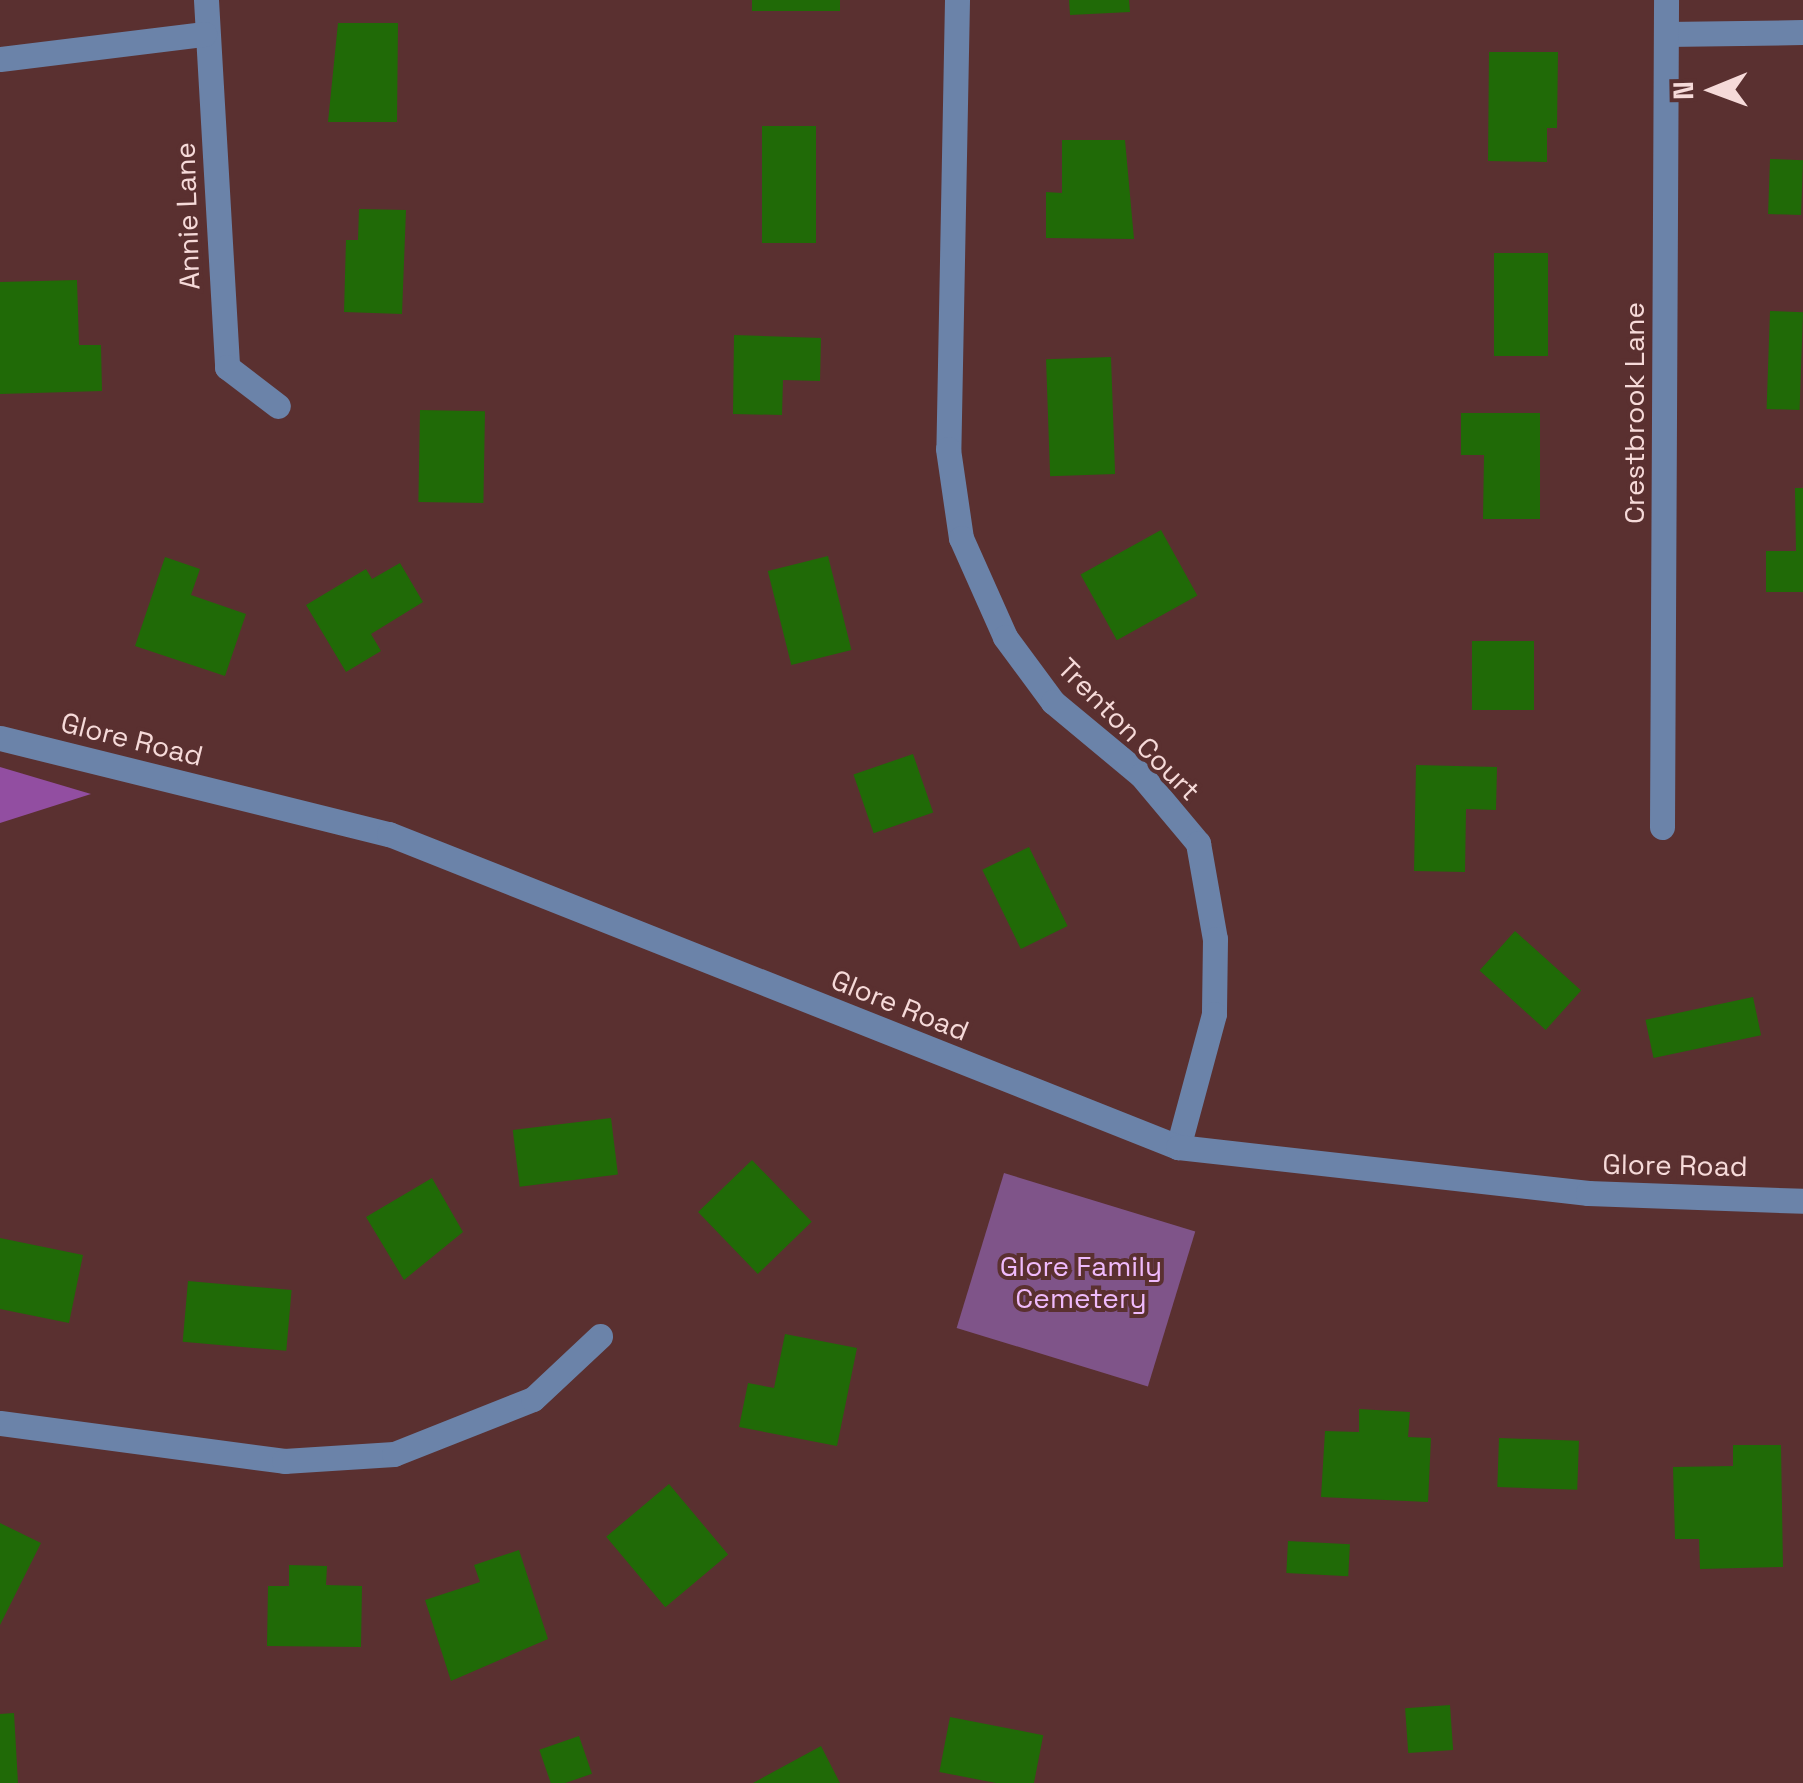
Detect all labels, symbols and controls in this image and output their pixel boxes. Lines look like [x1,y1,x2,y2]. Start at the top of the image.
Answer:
north arrow [1663,40,1763,140]
text: N [1665,81,1701,100]
street label: Annie Lane [168,142,206,290]
street label: Crestbrook Lane [1617,302,1651,524]
street label: Trenton Court [1051,651,1207,807]
street label: Glore Road [57,705,207,773]
street label: Glore Road [826,962,974,1048]
street label: Glore Road [1602,1147,1748,1183]
park label: Glore Family Cemetery [1000,1249,1162,1315]

